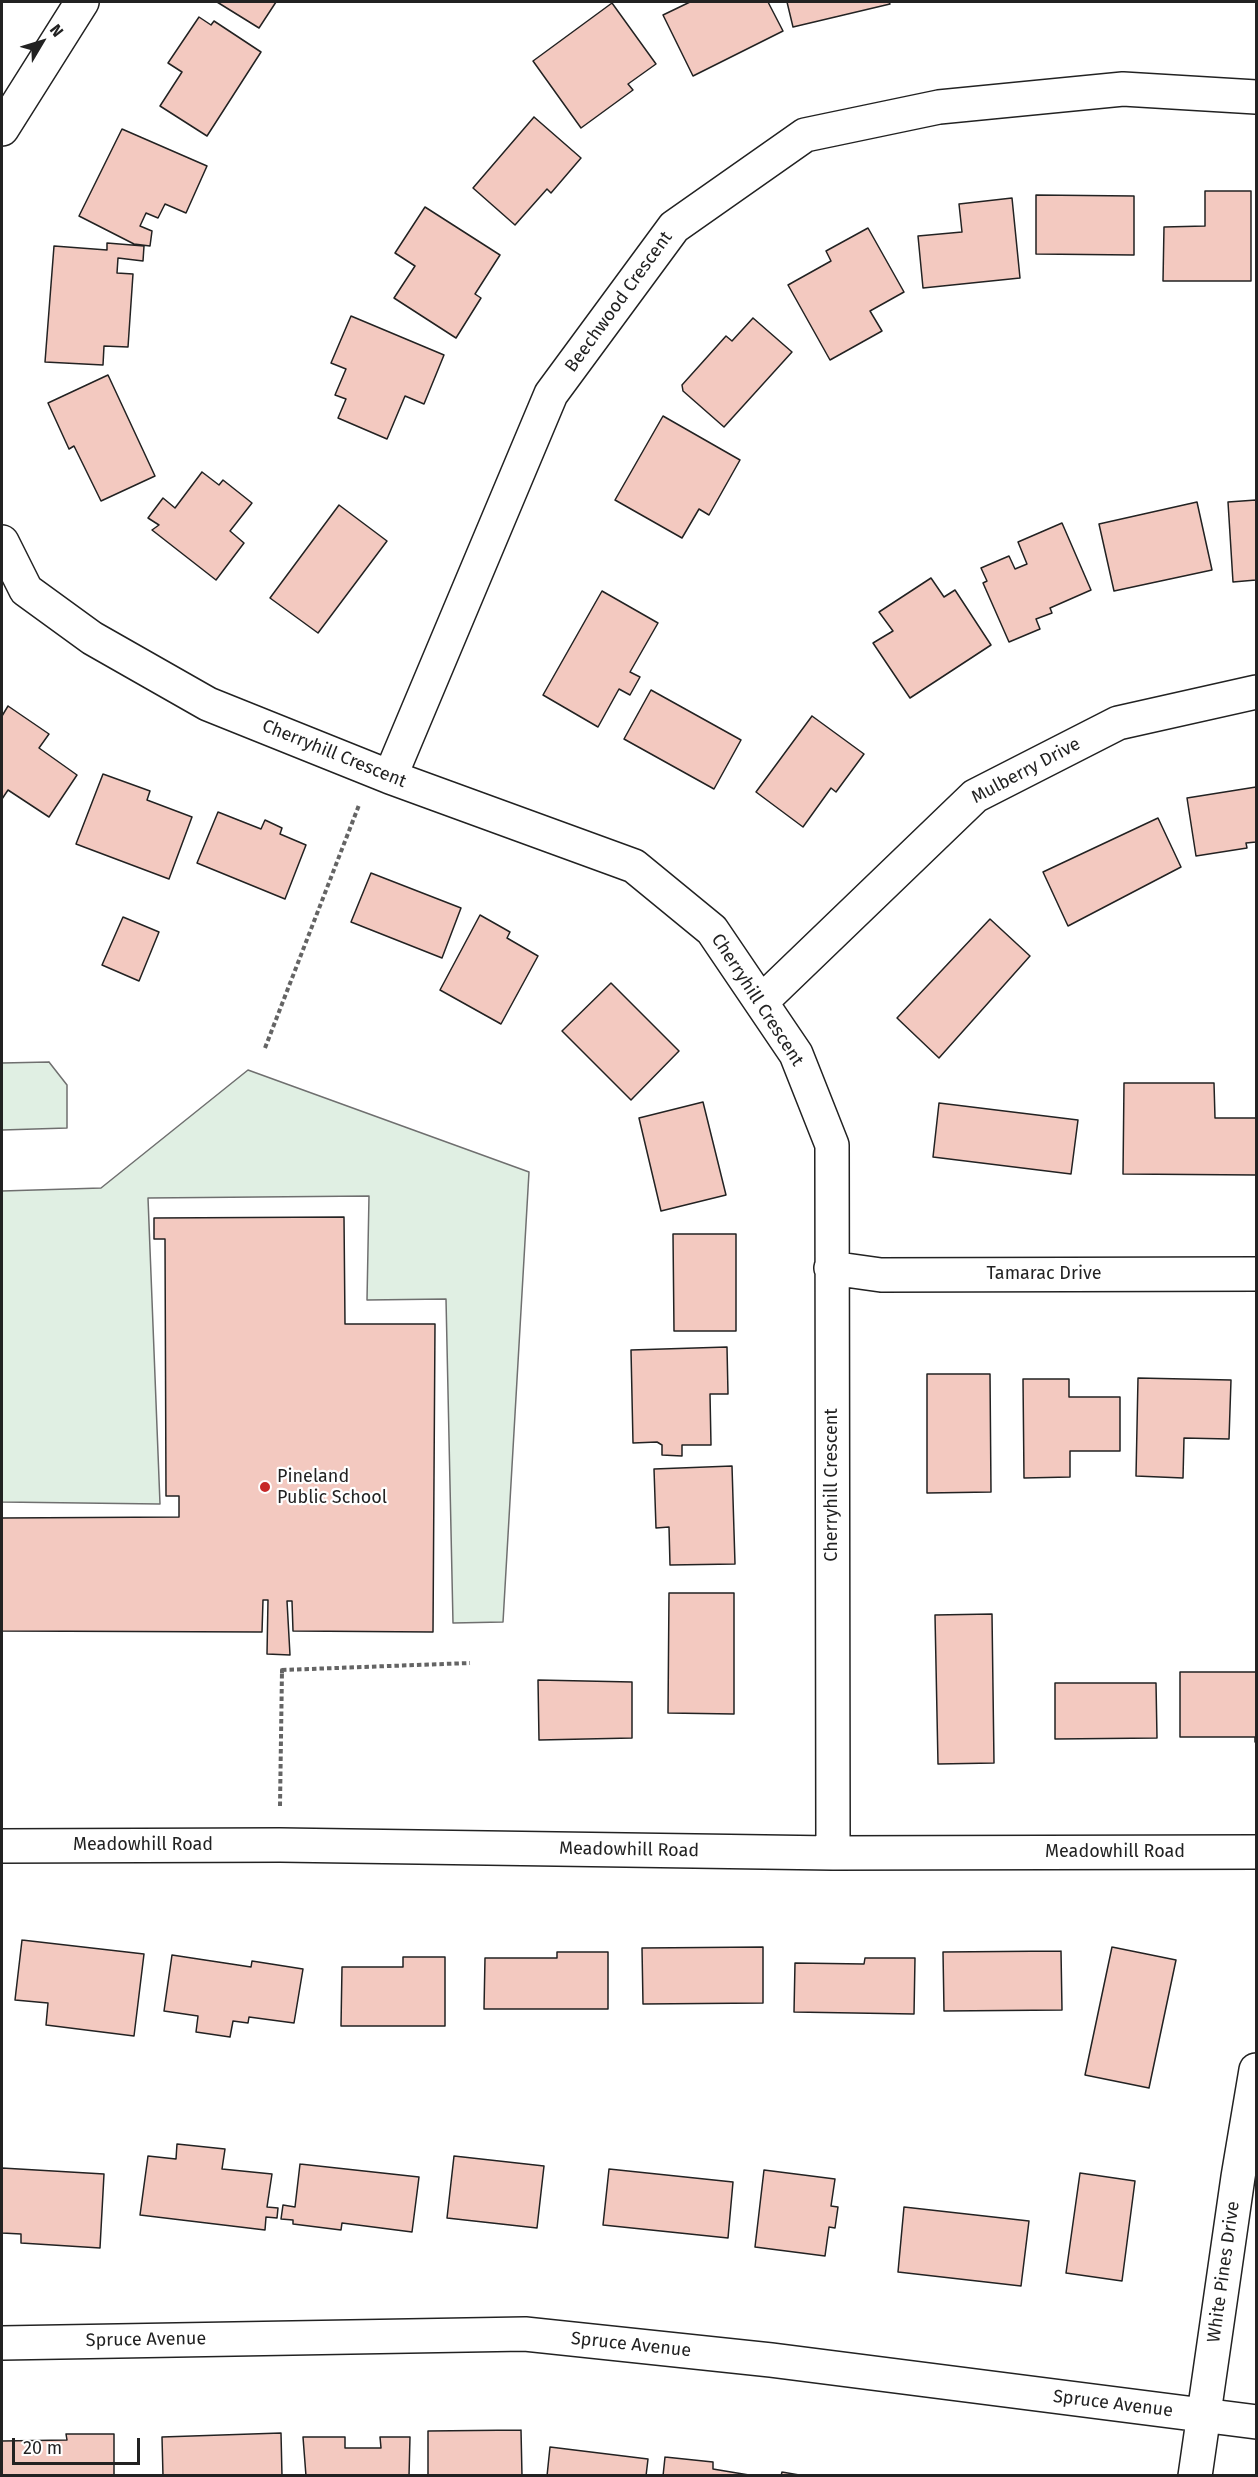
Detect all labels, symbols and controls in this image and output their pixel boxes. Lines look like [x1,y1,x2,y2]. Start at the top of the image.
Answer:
north arrow [12,12,72,72]
text: N [46,21,67,41]
street label: Beechwood Crescent [561,227,677,377]
street label: Cherryhill Crescent [259,715,409,793]
street label: Mulberry Drive [968,733,1084,809]
street label: Cherryhill Crescent [706,930,808,1070]
street label: Tamarac Drive [986,1263,1102,1285]
street label: Cherryhill Crescent [821,1408,843,1562]
place label: Pineland Public School [277,1466,387,1508]
marker: Pineland Public School [258,1480,272,1494]
street label: Meadowhill Road [73,1834,213,1856]
street label: Meadowhill Road [559,1838,699,1862]
street label: Meadowhill Road [1045,1841,1185,1863]
street label: White Pines Drive [1203,2200,1245,2344]
street label: Spruce Avenue [86,2328,206,2352]
street label: Spruce Avenue [570,2328,692,2362]
street label: Spruce Avenue [1052,2386,1174,2422]
scale bar [15,2426,142,2464]
text: 20 m [23,2437,62,2459]

